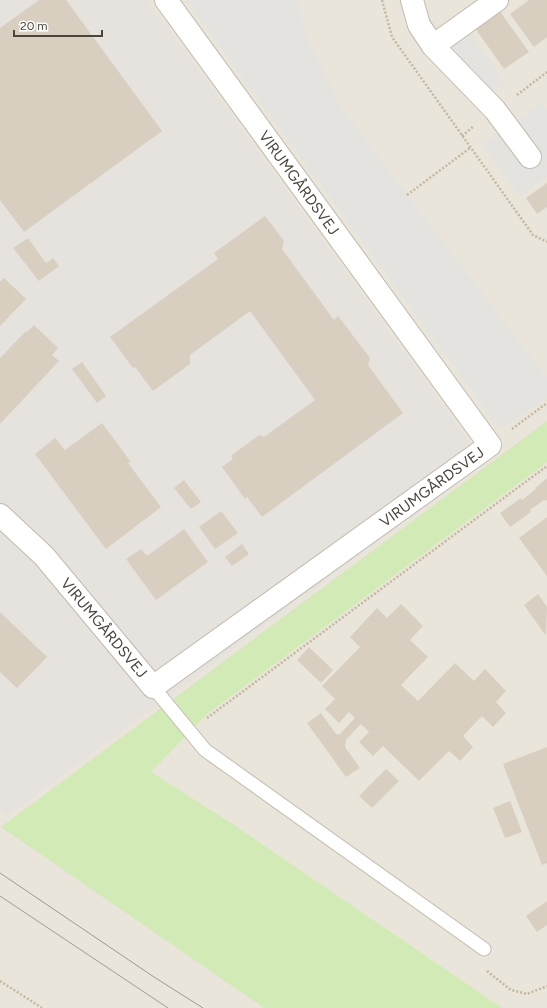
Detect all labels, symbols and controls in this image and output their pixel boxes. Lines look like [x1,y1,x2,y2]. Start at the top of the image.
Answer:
scale bar [14,12,102,38]
text: 20 m [20,19,48,33]
street label: VIRUMGÅRDSVEJ [255,127,343,239]
street label: VIRUMGÅRDSVEJ [376,443,488,531]
street label: VIRUMGÅRDSVEJ [57,574,151,682]

